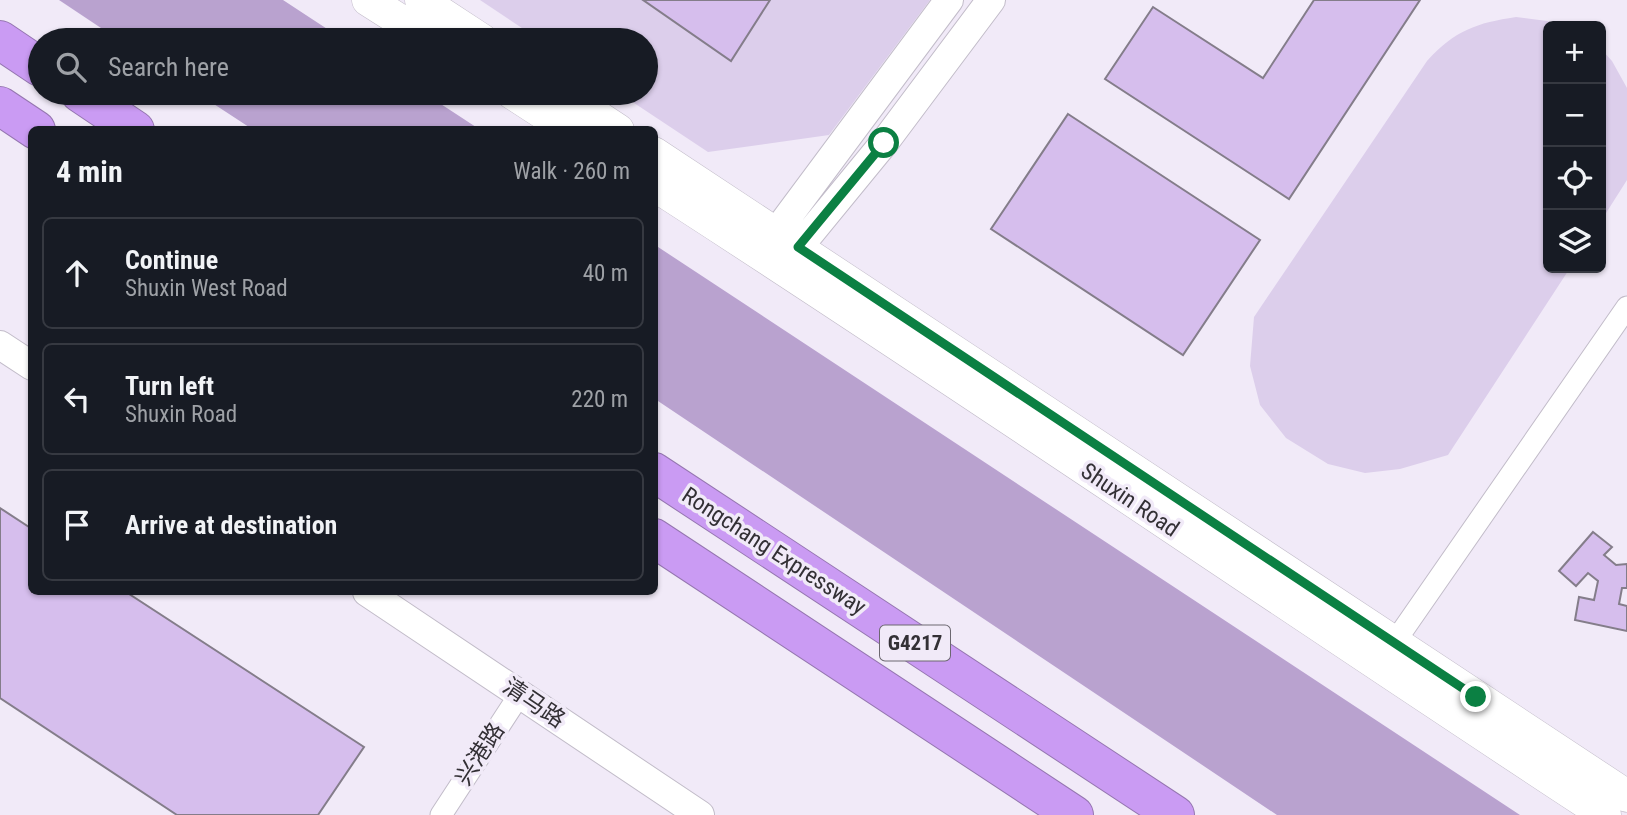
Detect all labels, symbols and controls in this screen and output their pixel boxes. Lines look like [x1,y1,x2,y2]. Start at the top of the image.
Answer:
map controls [1543,21,1606,273]
button: + [1543,21,1606,84]
search box [28,28,658,105]
icon: search [52,48,90,86]
text: Search here [108,52,229,82]
button: − [1543,84,1606,147]
route start [868,127,899,158]
button: locate [1543,147,1606,210]
text: 4 min [56,154,123,189]
text: Walk · 260 m [513,158,630,185]
button: layers [1543,210,1606,273]
text: Continue [125,245,218,275]
icon: ahead [58,254,96,292]
text: 40 m [583,260,628,287]
text: Shuxin West Road [125,275,288,302]
text: Turn left [125,371,214,401]
icon: left [58,380,96,418]
text: 220 m [571,386,628,413]
text: Shuxin Road [125,401,237,428]
street label: Shuxin Road [1076,457,1184,543]
street label: Rongchang Expressway [677,482,871,621]
icon: arrive [58,506,96,544]
text: Arrive at destination [125,510,337,540]
road number: G4217 [880,626,950,660]
street label: 清马路 [498,673,570,733]
route end [1460,681,1491,712]
street label: 兴港路 [450,718,510,790]

